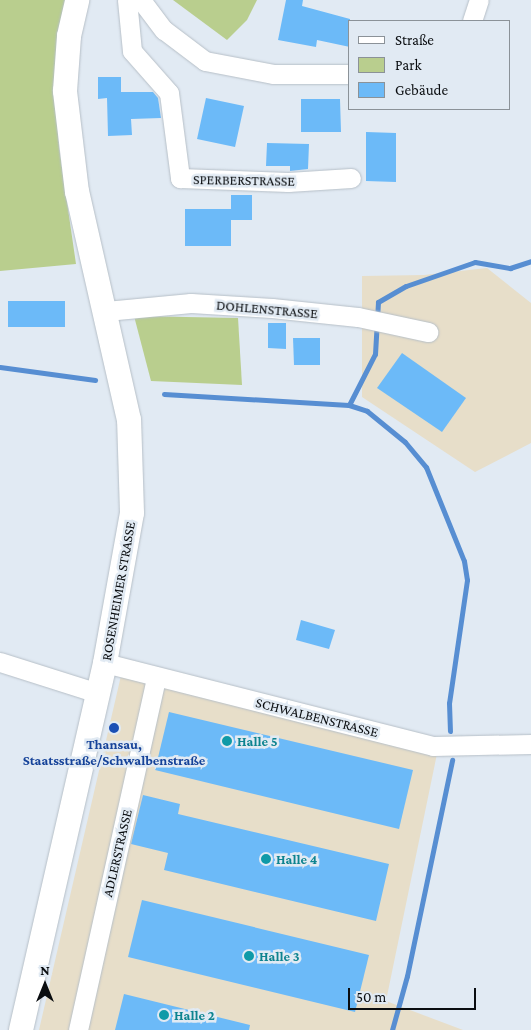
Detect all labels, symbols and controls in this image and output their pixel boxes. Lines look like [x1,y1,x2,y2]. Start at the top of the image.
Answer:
legend [348,20,511,110]
text: Straße [395,32,434,48]
text: Park [395,57,422,73]
text: Gebäude [395,82,448,98]
street label: SPERBERSTRASSE [193,171,295,189]
street label: DOHLENSTRASSE [216,296,318,322]
street label: ROSENHEIMER STRASSE [97,520,139,662]
street label: SCHWALBENSTRASSE [254,694,380,740]
marker: Thansau, Staatsstraße/Schwalbenstraße [108,722,120,734]
place label: Halle 5 [237,733,278,749]
marker: Halle 5 [221,735,233,747]
place label: Thansau, Staatsstraße/Schwalbenstraße [23,736,205,769]
street label: ADLERSTRASSE [99,807,135,899]
place label: Halle 4 [276,851,317,867]
marker: Halle 4 [260,853,272,865]
place label: Halle 3 [259,948,300,964]
marker: Halle 3 [243,950,255,962]
north arrow [20,960,70,1010]
text: N [40,962,50,978]
scale bar [351,978,478,1010]
text: 50 m [356,989,386,1005]
place label: Halle 2 [174,1007,215,1023]
marker: Halle 2 [158,1009,170,1021]

